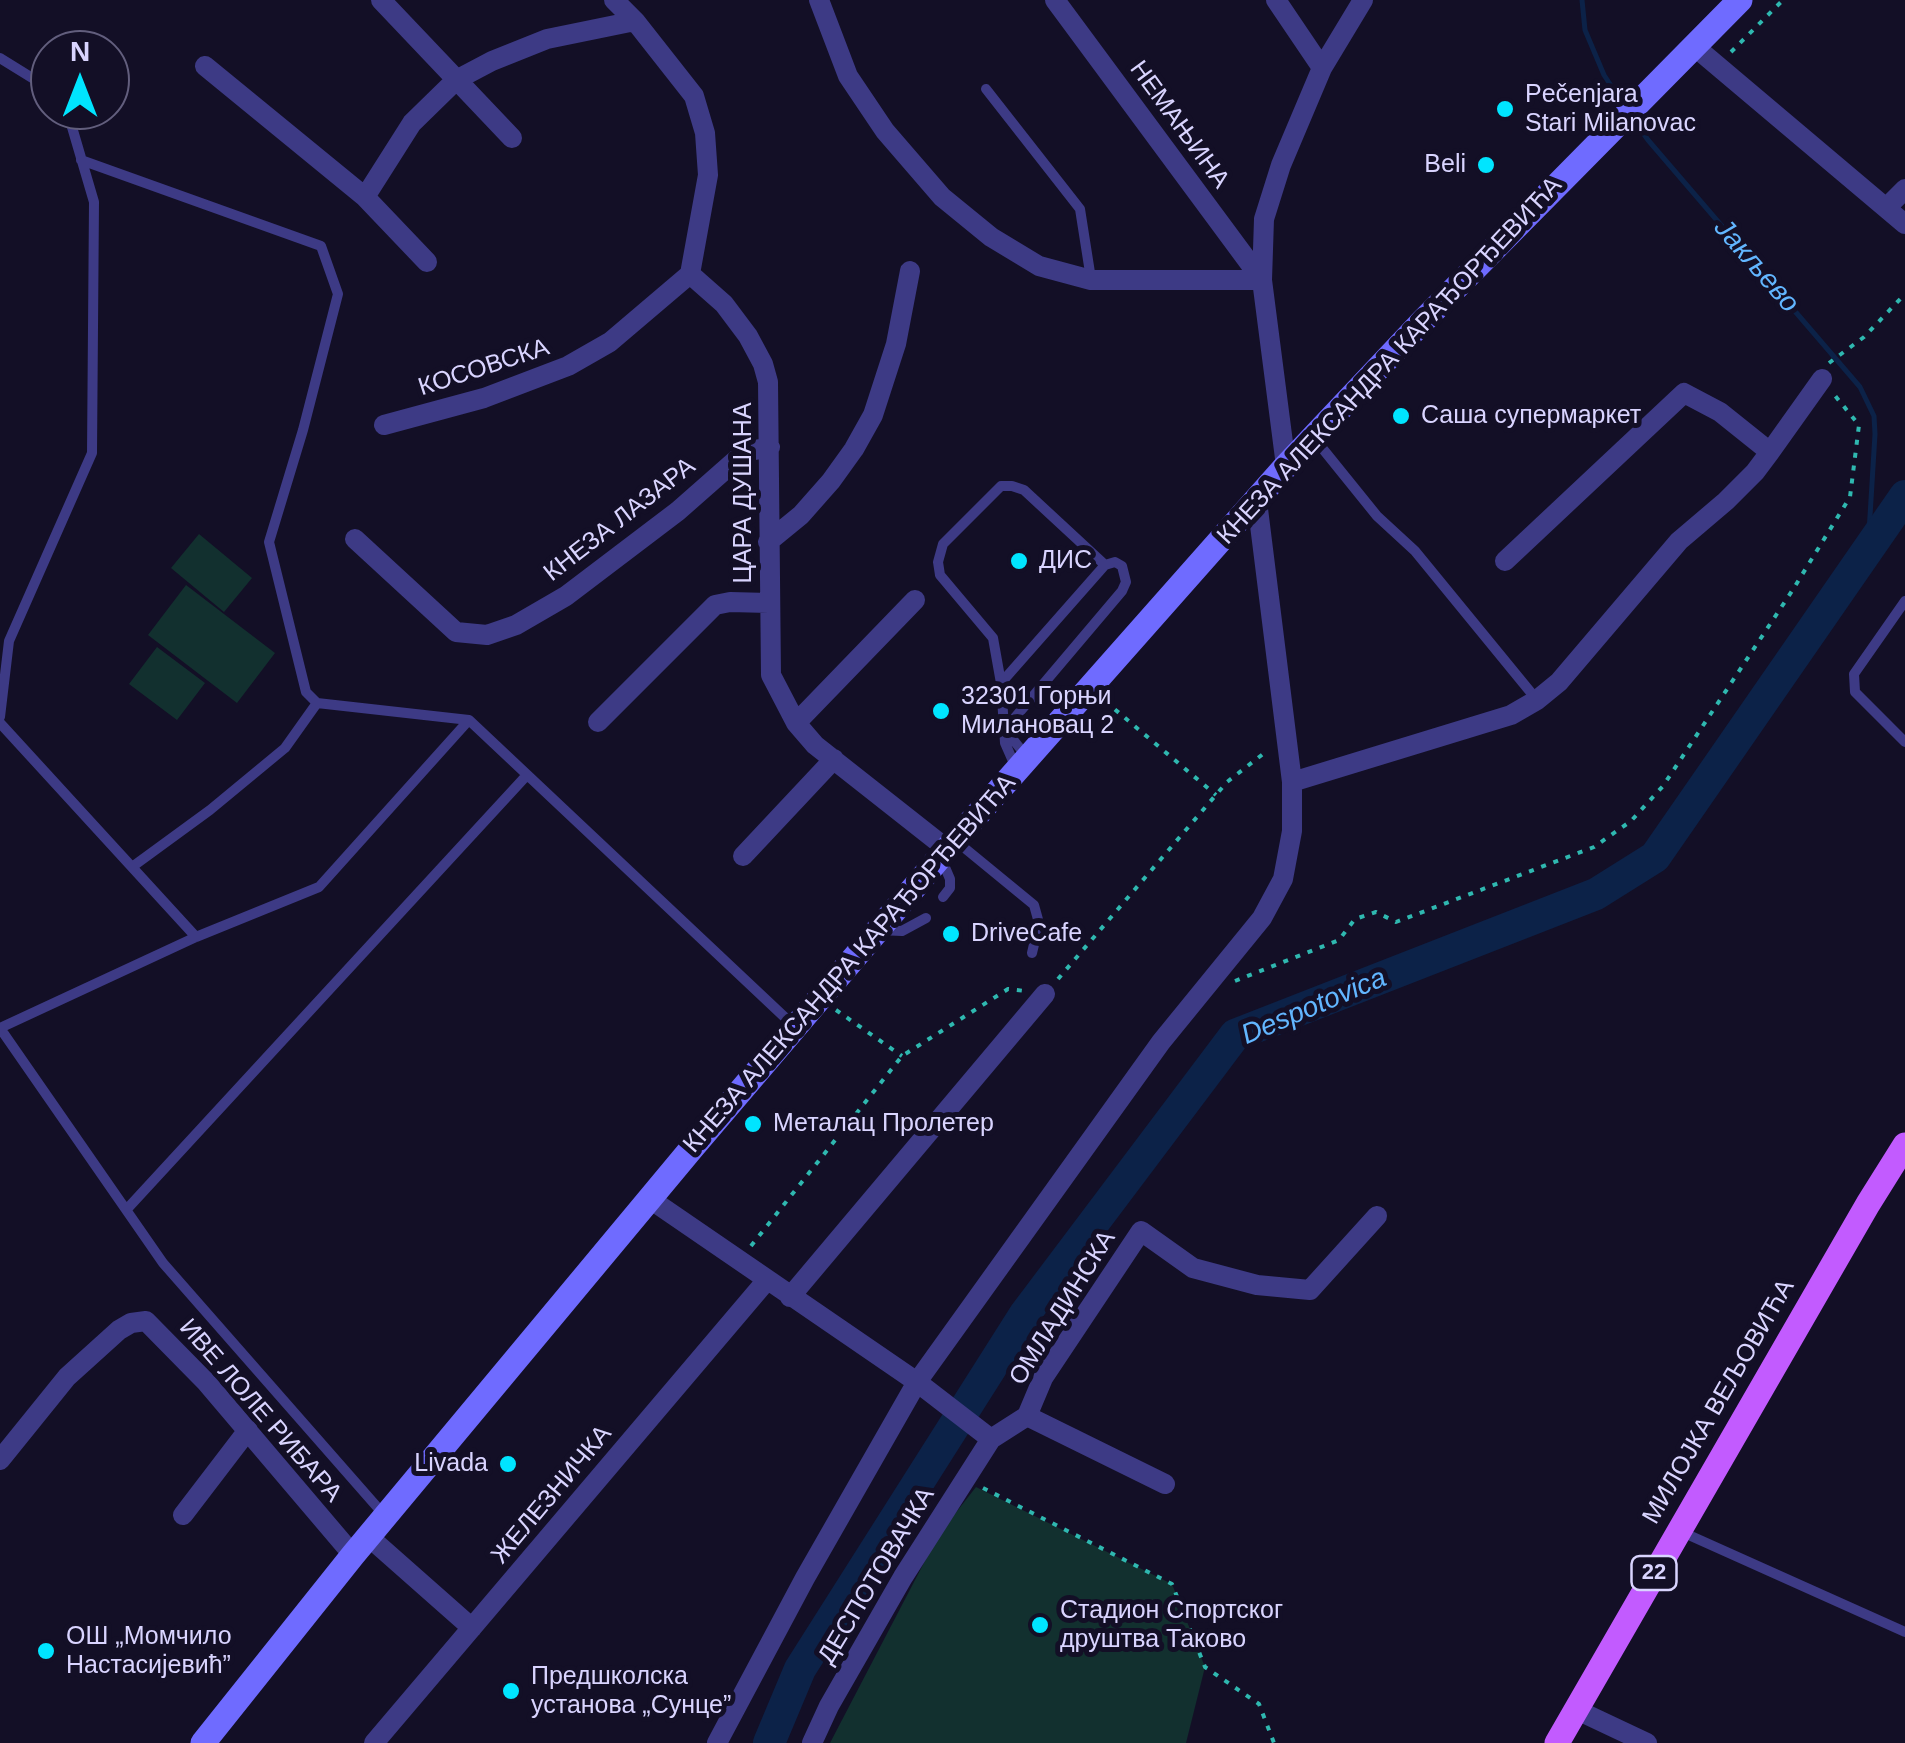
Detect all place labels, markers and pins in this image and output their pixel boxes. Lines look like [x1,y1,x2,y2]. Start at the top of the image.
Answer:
place label: Pečenjara Stari Milanovac [1525,80,1696,139]
marker: Pečenjara Stari Milanovac [1494,98,1516,120]
place label: Beli [1424,150,1466,180]
marker: Beli [1475,154,1497,176]
place label: Саша супермаркет [1421,401,1641,431]
marker: Саша супермаркет [1390,405,1412,427]
place label: ДИС [1039,546,1092,576]
marker: ДИС [1008,550,1030,572]
place label: 32301 Горњи Милановац 2 [961,682,1114,741]
marker: 32301 Горњи Милановац 2 [930,700,952,722]
place label: DriveCafe [971,919,1082,949]
marker: DriveCafe [940,923,962,945]
place label: Металац Пролетер [773,1109,994,1139]
marker: Металац Пролетер [742,1113,764,1135]
place label: Livada [414,1449,488,1479]
marker: Livada [497,1453,519,1475]
place label: Стадион Спортског друштва Таково [1060,1596,1283,1655]
marker: Стадион Спортског друштва Таково [1029,1614,1051,1636]
place label: ОШ „Момчило Настасијевић” [66,1622,232,1681]
marker: ОШ „Момчило Настасијевић” [35,1640,57,1662]
place label: Предшколска установа „Сунце” [531,1662,731,1721]
marker: Предшколска установа „Сунце” [500,1680,522,1702]

